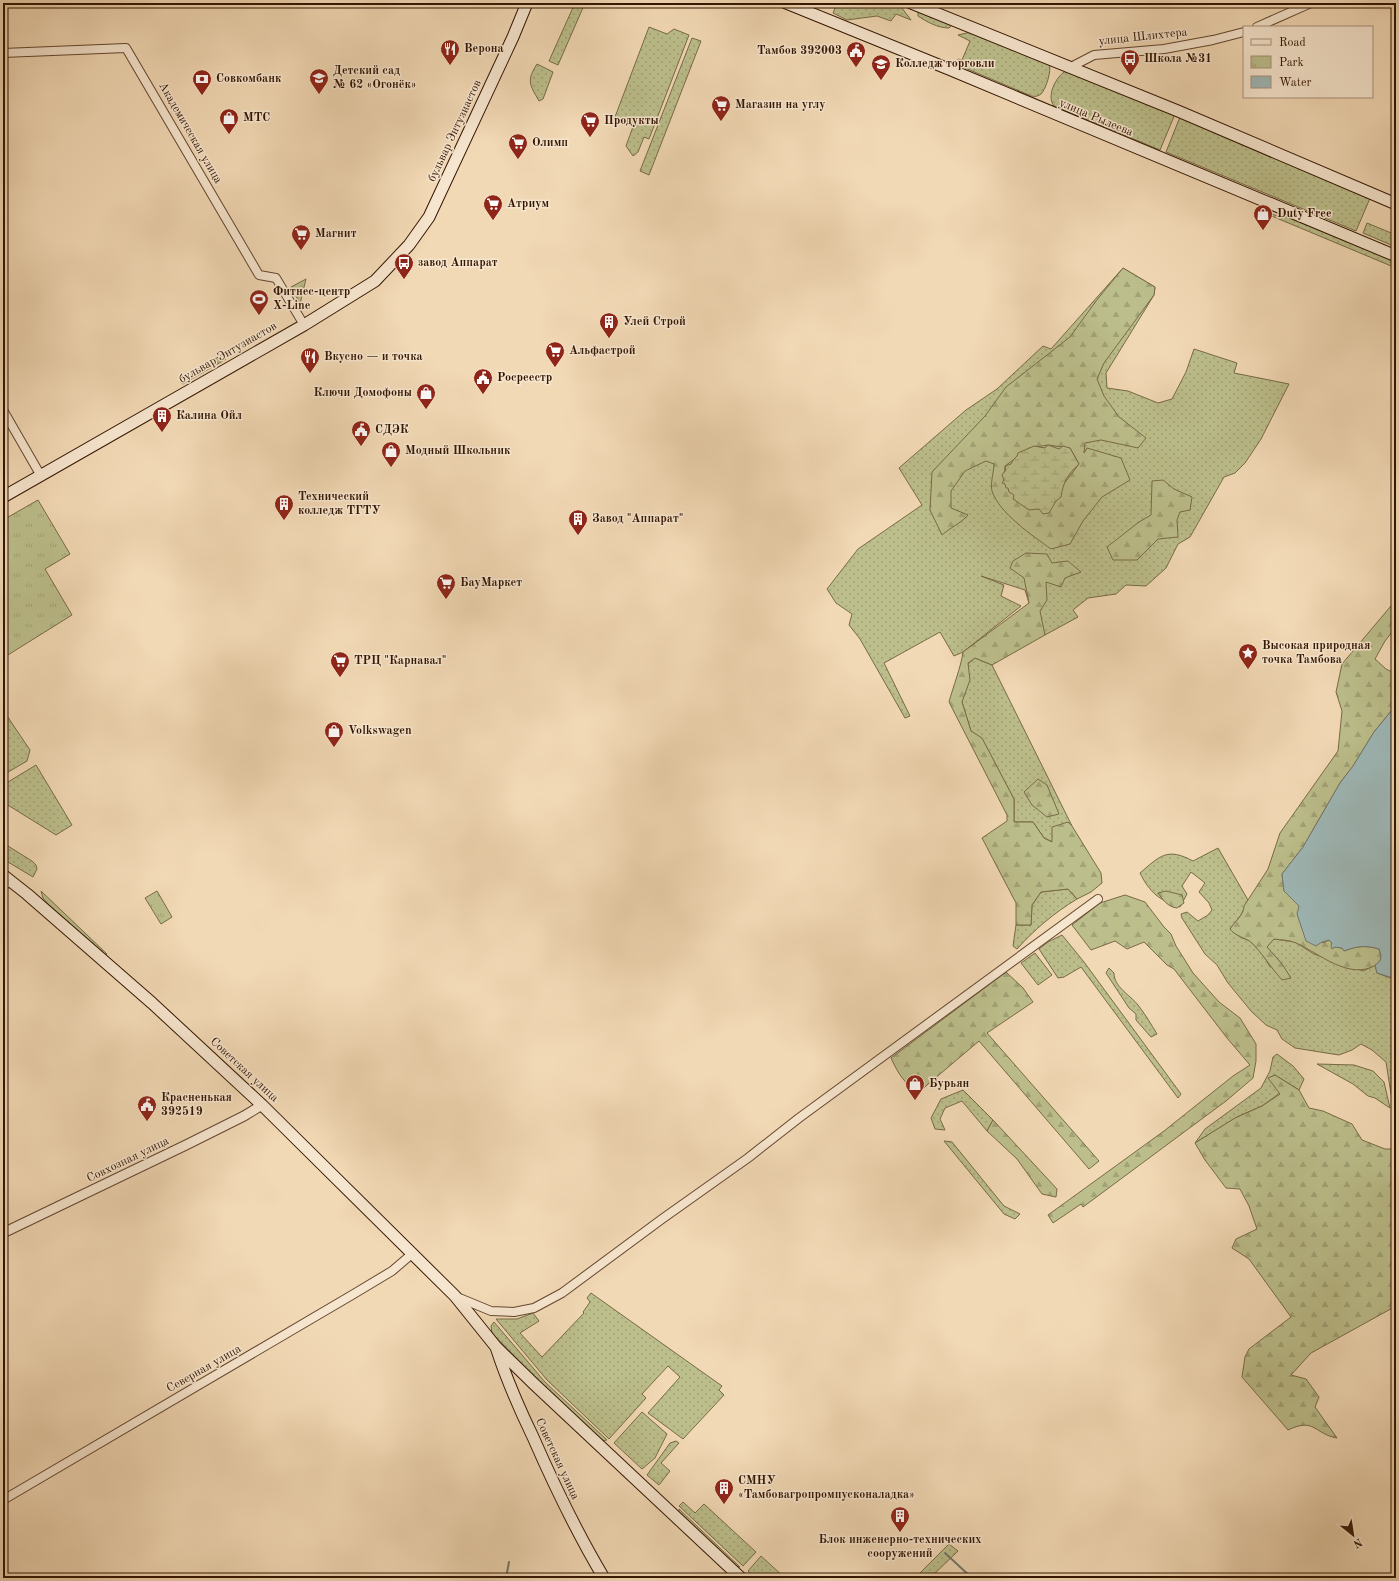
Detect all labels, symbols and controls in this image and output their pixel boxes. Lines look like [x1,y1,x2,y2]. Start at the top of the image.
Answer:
street label: улица Шлихтера [1098,26,1188,48]
legend [1243,26,1373,98]
text: Road [1279,37,1306,49]
restaurant icon: Верона [439,38,461,66]
public building icon: Тамбов 392003 [845,40,867,68]
place label: Верона [464,43,504,55]
place label: Тамбов 392003 [757,45,842,57]
bus stop icon: Школа №31 [1119,48,1141,76]
school or university icon: Колледж торговли [870,53,892,81]
place label: Школа №31 [1144,53,1212,65]
text: Park [1279,57,1304,69]
place label: Колледж торговли [895,58,995,70]
place label: Детский сад № 62 «Огонёк» [333,65,417,91]
school or university icon: Детский сад № 62 «Огонёк» [308,67,330,95]
bank icon: Совкомбанк [191,68,213,96]
place label: Совкомбанк [216,73,282,85]
text: Water [1279,77,1312,89]
street label: бульвар Энтузиастов [426,78,484,184]
street label: Академическая улица [156,80,224,186]
supermarket icon: Магазин на углу [710,94,732,122]
street label: улица Рылеева [1057,97,1135,139]
place label: Магазин на углу [735,99,826,111]
shop icon: МТС [218,107,240,135]
supermarket icon: Продукты [579,110,601,138]
place label: МТС [243,112,270,124]
place label: Продукты [604,115,659,127]
supermarket icon: Олимп [507,132,529,160]
place label: Олимп [532,137,568,149]
supermarket icon: Атриум [482,193,504,221]
place label: Атриум [507,198,550,210]
shop icon: Duty Free [1252,203,1274,231]
place label: Duty Free [1277,208,1332,220]
supermarket icon: Магнит [290,223,312,251]
place label: Магнит [315,228,357,240]
bus stop icon: завод Аппарат [393,252,415,280]
place label: завод Аппарат [418,257,498,269]
place label: Фитнес-центр X-Line [273,286,350,312]
sports icon: Фитнес-центр X-Line [248,288,270,316]
building icon: Улей Строй [598,311,620,339]
place label: Улей Строй [623,316,686,328]
street label: бульвар Энтузиастов [177,320,279,386]
supermarket icon: Альфастрой [544,340,566,368]
place label: Альфастрой [569,345,636,357]
restaurant icon: Вкусно — и точка [299,346,321,374]
place label: Вкусно — и точка [324,351,423,363]
public building icon: Росреестр [472,367,494,395]
place label: Росреестр [497,372,552,384]
shop icon: Ключи Домофоны [415,382,437,410]
place label: Ключи Домофоны [314,387,412,399]
building icon: Калина Ойл [151,405,173,433]
place label: Калина Ойл [176,410,242,422]
public building icon: СДЭК [350,419,372,447]
place label: СДЭК [375,424,409,436]
shop icon: Модный Школьник [380,440,402,468]
place label: Модный Школьник [405,445,511,457]
place label: Технический колледж ТГТУ [298,491,381,517]
building icon: Технический колледж ТГТУ [273,493,295,521]
building icon: Завод "Аппарат" [567,508,589,536]
place label: Завод "Аппарат" [592,513,683,525]
supermarket icon: БауМаркет [435,572,457,600]
place label: БауМаркет [460,577,522,589]
place label: Высокая природная точка Тамбова [1262,640,1370,666]
place icon: Высокая природная точка Тамбова [1237,642,1259,670]
supermarket icon: ТРЦ "Карнавал" [329,650,351,678]
place label: ТРЦ "Карнавал" [354,655,446,667]
shop icon: Volkswagen [323,720,345,748]
place label: Volkswagen [348,725,412,737]
street label: Советская улица [208,1035,280,1105]
shop icon: Бурьян [904,1073,926,1101]
place label: Бурьян [929,1078,970,1090]
place label: Красненькая 392519 [161,1092,232,1118]
public building icon: Красненькая 392519 [136,1094,158,1122]
street label: Совхозная улица [85,1135,171,1185]
street label: Северная улица [165,1343,243,1395]
street label: Советская улица [533,1416,581,1502]
place label: СМНУ «Тамбовагропромпусконаладка» [738,1475,915,1501]
building icon: СМНУ «Тамбовагропромпусконаладка» [713,1477,735,1505]
building icon: Блок инженерно-технических сооружений [889,1505,911,1533]
north arrow [1333,1515,1373,1555]
place label: Блок инженерно-технических сооружений [818,1534,982,1560]
text: N [1350,1535,1364,1550]

